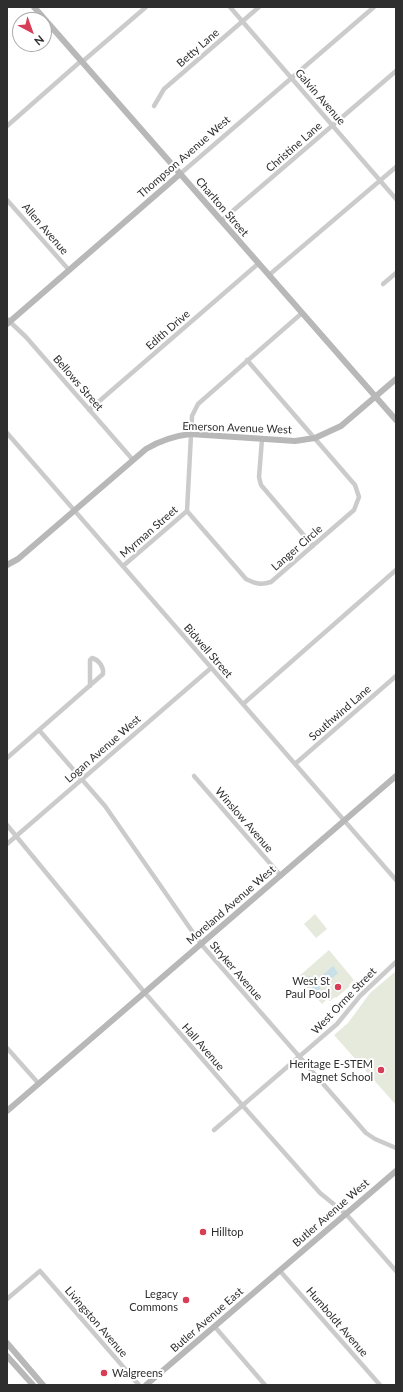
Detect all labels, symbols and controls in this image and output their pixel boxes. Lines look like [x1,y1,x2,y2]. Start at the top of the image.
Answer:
north arrow [12,12,52,52]
street label: Betty Lane [174,26,222,70]
text: N [32,33,47,48]
street label: Galvin Avenue [292,66,348,128]
street label: Thompson Avenue West [135,113,233,201]
street label: Christine Lane [263,119,325,175]
street label: Charlton Street [193,175,251,239]
street label: Allen Avenue [19,201,71,257]
street label: Edith Drive [143,307,193,353]
street label: Bellows Street [50,353,106,413]
street label: Emerson Avenue West [182,419,292,437]
street label: Myrman Street [117,503,181,561]
street label: Langer Circle [269,522,325,574]
street label: Bidwell Street [181,621,235,681]
street label: Southwind Lane [306,682,374,744]
street label: Logan Avenue West [62,712,144,786]
street label: Winslow Avenue [212,785,276,855]
street label: Moreland Avenue West [184,863,278,947]
street label: Stryker Avenue [207,939,265,1003]
street label: West Orme Street [309,965,379,1037]
place label: West St Paul Pool [285,974,330,1000]
marker: West St Paul Pool [333,982,343,992]
street label: Hall Avenue [179,1021,227,1073]
place label: Heritage E-STEM Magnet School [289,1057,373,1083]
marker: Heritage E-STEM Magnet School [376,1065,386,1075]
street label: Butler Avenue West [290,1176,372,1250]
place label: Hilltop [211,1225,243,1239]
marker: Hilltop [198,1227,208,1237]
street label: Livingston Avenue [62,1284,130,1360]
street label: Butler Avenue East [168,1285,246,1355]
street label: Humboldt Avenue [303,1285,371,1359]
place label: Legacy Commons [129,1287,178,1313]
marker: Legacy Commons [181,1295,191,1305]
place label: Walgreens [112,1366,163,1380]
marker: Walgreens [99,1368,109,1378]

